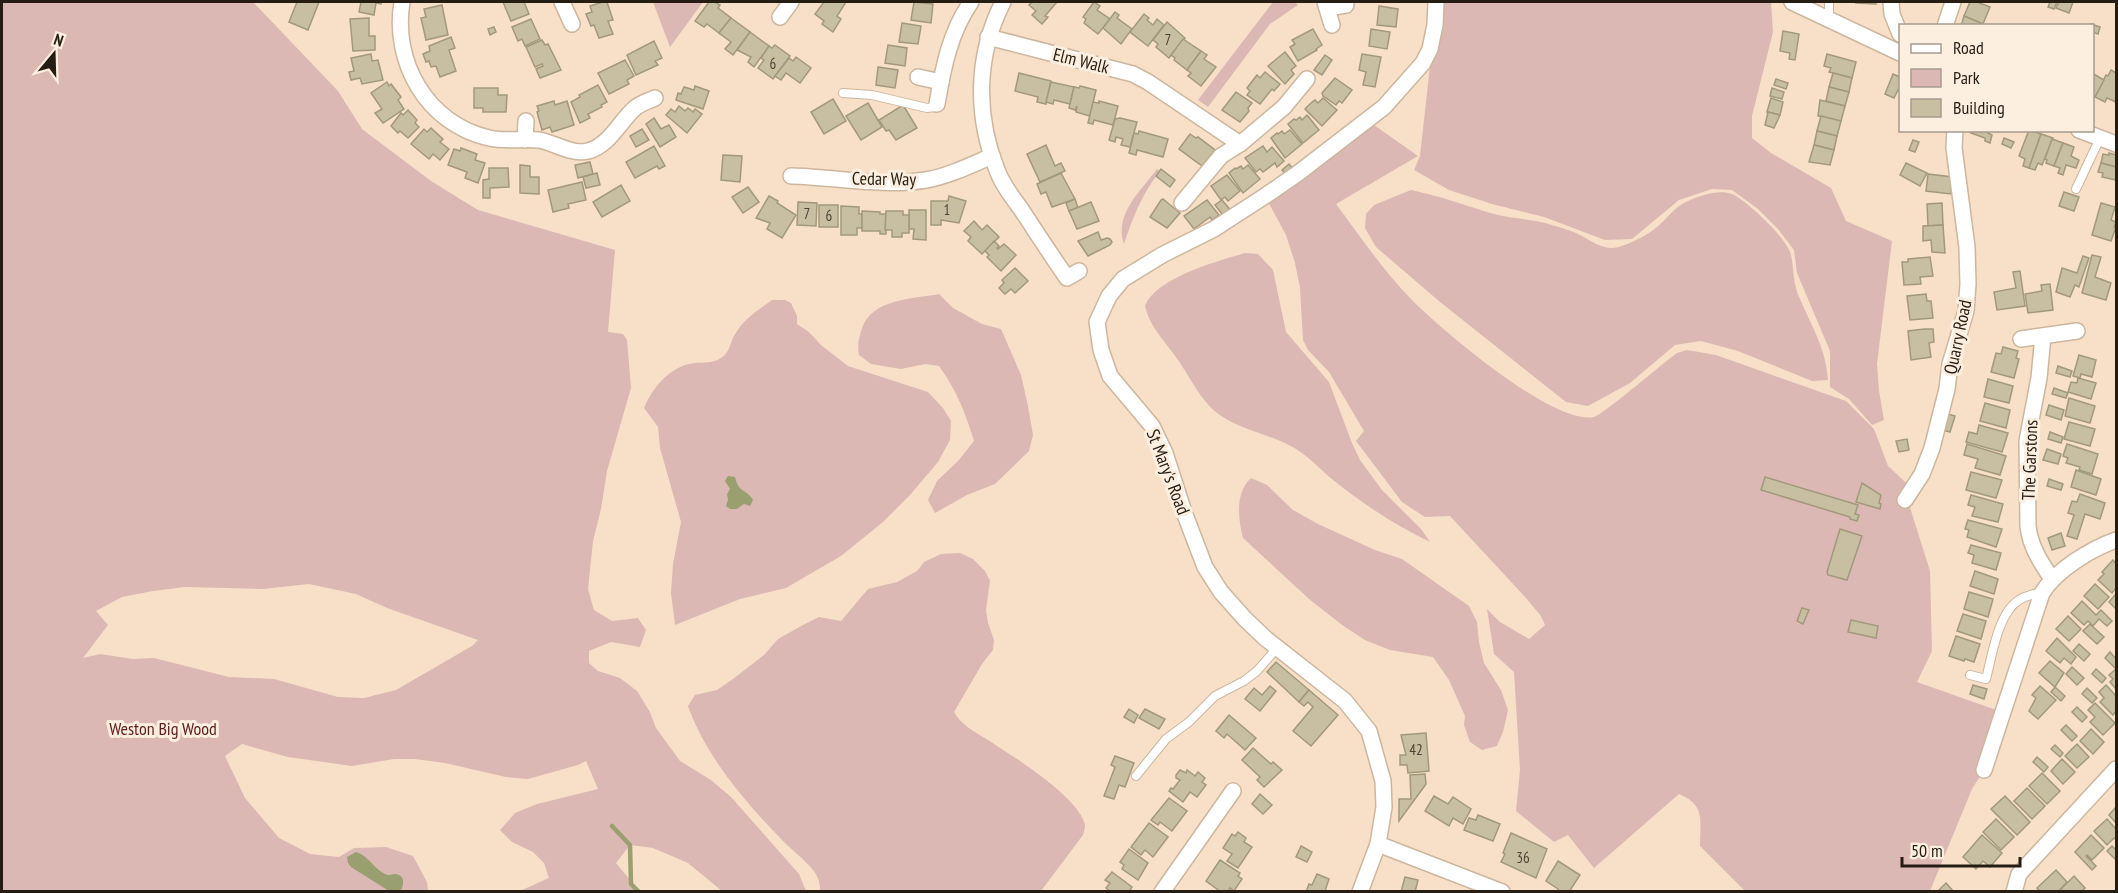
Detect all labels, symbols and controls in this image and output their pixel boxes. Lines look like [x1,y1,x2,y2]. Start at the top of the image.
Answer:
north arrow [24,24,84,84]
legend [1899,24,2094,132]
text: N [52,29,66,51]
house number: 7 [1165,30,1171,49]
text: Road [1953,36,1984,59]
street label: Elm Walk [1051,42,1112,79]
house number: 6 [770,54,777,73]
text: Park [1953,66,1980,89]
text: Building [1953,96,2005,119]
street label: Cedar Way [852,166,916,191]
house number: 1 [944,200,950,219]
house number: 7 [804,204,810,223]
house number: 6 [826,206,833,225]
street label: Quarry Road [1938,298,1977,376]
street label: The Garstons [2017,419,2042,501]
street label: St Mary's Road [1142,426,1195,518]
park label: Weston Big Wood [109,717,217,740]
house number: 42 [1409,740,1423,759]
scale bar [1902,830,2020,868]
text: 50 m [1911,839,1943,862]
house number: 36 [1516,848,1530,867]

